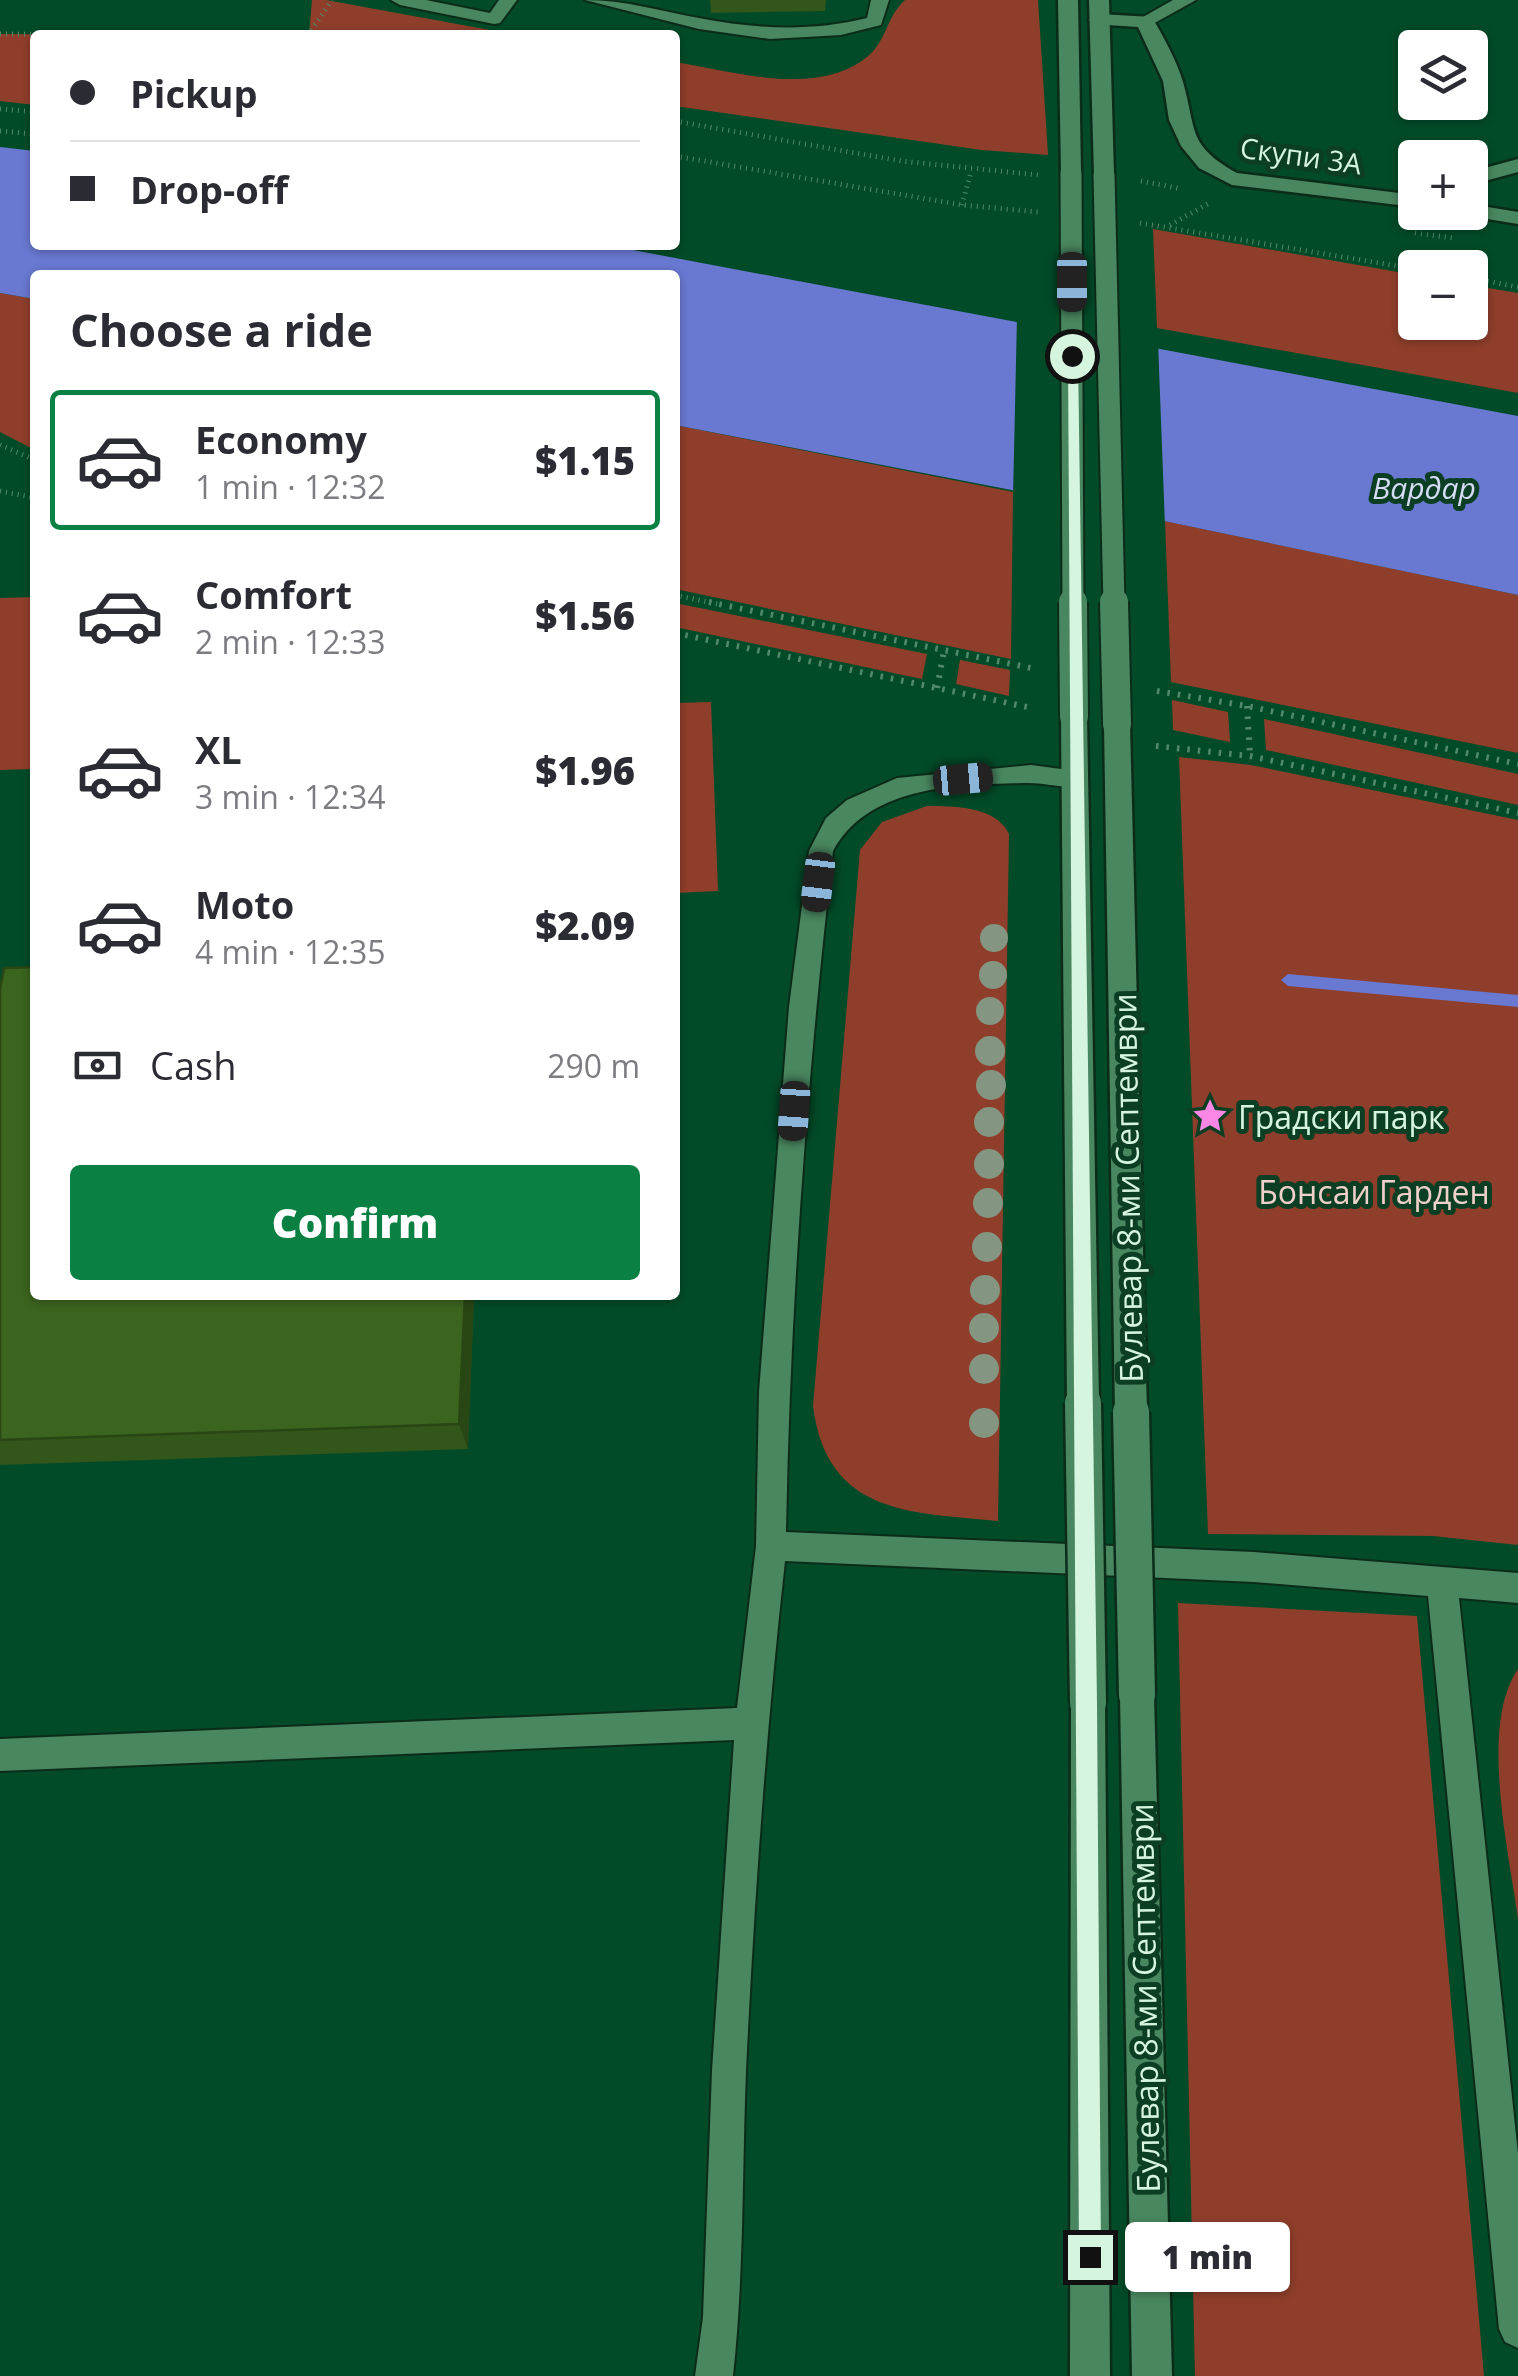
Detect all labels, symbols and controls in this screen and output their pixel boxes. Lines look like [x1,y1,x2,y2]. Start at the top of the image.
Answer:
map controls [1398,30,1488,340]
button: layers [1398,30,1488,120]
text: Pickup [130,67,258,119]
street label: Скупи 3А [1238,128,1364,182]
button: + [1398,140,1488,230]
text: Drop-off [130,163,288,215]
button: − [1398,250,1488,340]
car [1057,252,1087,312]
text: Choose a ride [70,299,373,360]
route start [1050,334,1095,379]
text: Economy [195,413,367,465]
icon: car [75,415,165,505]
text: $1.15 [535,434,635,486]
text: 1 min · 12:32 [195,465,386,508]
water label: Вардар [1372,467,1476,508]
text: Comfort [195,568,352,620]
icon: car [75,570,165,660]
text: $1.56 [535,589,635,641]
text: 2 min · 12:33 [195,620,386,663]
text: XL [195,723,242,775]
icon: car [75,725,165,815]
text: $1.96 [535,744,635,796]
car [932,761,994,797]
text: 3 min · 12:34 [195,775,386,818]
car [799,850,837,914]
text: Moto [195,878,294,930]
icon: car [75,880,165,970]
text: $2.09 [535,899,635,951]
text: 4 min · 12:35 [195,930,386,973]
street label: Булевар 8-ми Септември [1102,993,1152,1383]
icon: cash [70,1038,125,1093]
text: Cash [150,1039,236,1091]
text: 290 m [547,1044,640,1087]
car [777,1080,811,1142]
place label: Градски парк [1238,1095,1445,1138]
place icon: Градски парк [1191,1097,1229,1135]
button: Confirm [70,1165,640,1280]
park label: Бонсаи Гарден [1258,1170,1490,1213]
street label: Булевар 8-ми Септември [1119,1803,1169,2193]
callout: 1 min [1125,2222,1290,2292]
route end [1068,2235,1113,2280]
text: 1 min [1162,2235,1253,2278]

